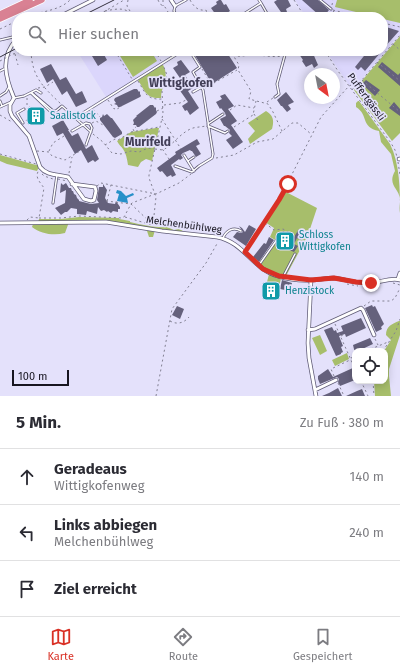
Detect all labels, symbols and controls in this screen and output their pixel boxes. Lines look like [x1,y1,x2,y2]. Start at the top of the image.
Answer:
search box [12,12,388,56]
icon: search [26,23,48,45]
text: Hier suchen [58,25,139,43]
north arrow [304,68,340,104]
street label: Puffertgässli [345,71,387,123]
district label: Wittigkofen [149,76,213,90]
building icon: Saalistock [25,105,47,127]
place label: Saalistock [50,110,97,122]
district label: Murifeld [125,135,171,149]
route start [279,175,297,193]
street label: Melchenbühlweg [145,214,223,236]
place label: Schloss Wittigkofen [299,229,351,253]
building icon: Schloss Wittigkofen [274,230,296,252]
route end [362,274,380,292]
building icon: Henzistock [260,280,282,302]
place label: Henzistock [285,285,335,297]
map controls [352,348,388,384]
button: locate [352,348,388,384]
scale bar [12,368,69,387]
text: 100 m [18,370,47,383]
text: 5 Min. [16,412,61,433]
text: Zu Fuß · 380 m [300,415,384,430]
text: Geradeaus [54,460,127,478]
icon: ahead [16,466,38,488]
text: 140 m [350,469,384,484]
text: Wittigkofenweg [54,478,144,493]
text: Links abbiegen [54,516,157,534]
icon: left [16,522,38,544]
text: 240 m [349,525,384,540]
text: Melchenbühlweg [54,534,153,549]
icon: arrive [16,578,38,600]
text: Ziel erreicht [54,580,137,598]
tab: Karte [47,626,74,663]
tab: Route [169,626,198,663]
tab: Gespeichert [293,626,353,663]

